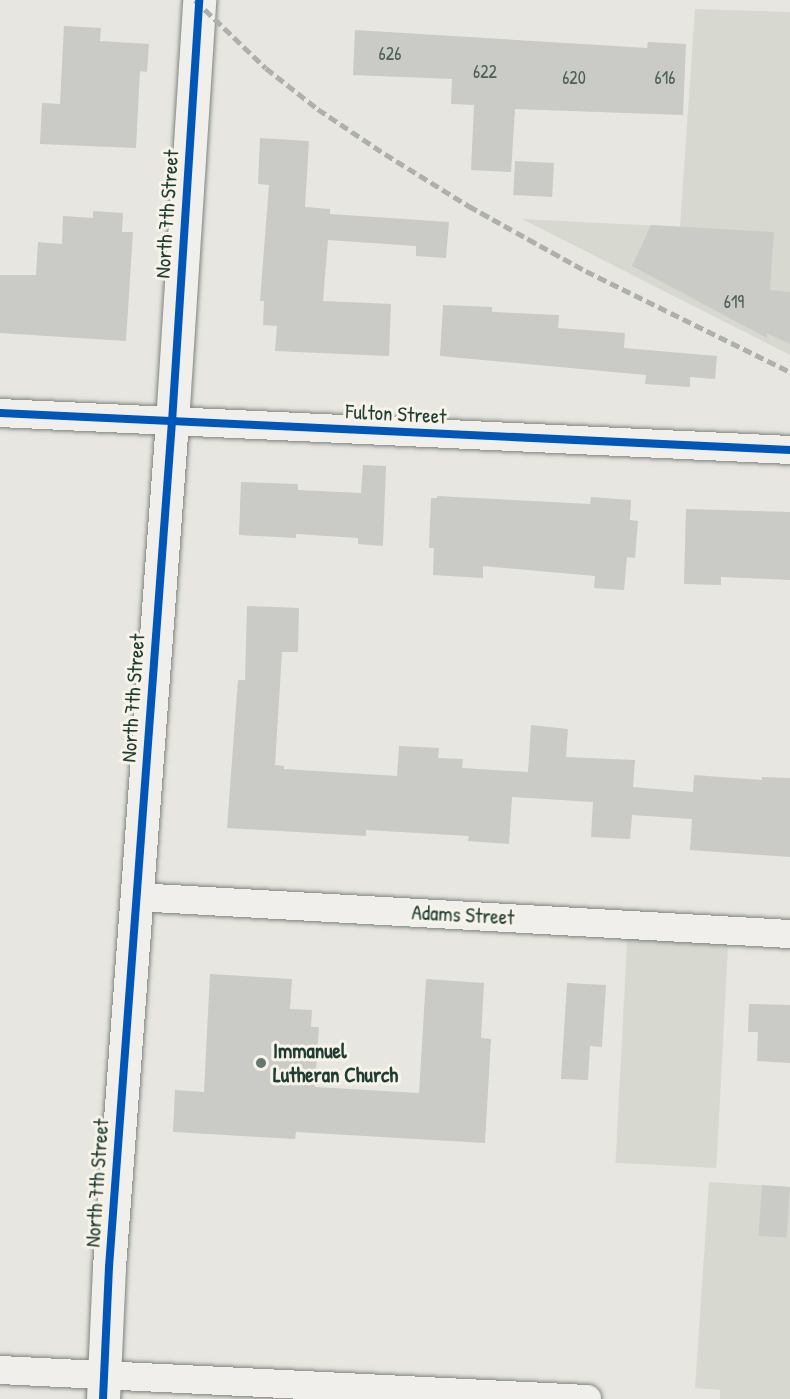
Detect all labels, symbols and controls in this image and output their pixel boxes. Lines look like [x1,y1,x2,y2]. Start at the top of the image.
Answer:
house number: 626 [379,43,401,65]
house number: 622 [473,61,497,83]
house number: 620 [562,67,586,89]
house number: 616 [655,67,675,89]
street label: North 7th Street [150,149,184,279]
house number: 619 [724,291,744,313]
street label: Fulton Street [345,399,447,429]
street label: North 7th Street [116,633,150,763]
street label: Adams Street [411,900,515,930]
place label: Immanuel Lutheran Church [273,1038,398,1088]
marker: Immanuel Lutheran Church [254,1056,268,1070]
street label: North 7th Street [80,1118,114,1248]

